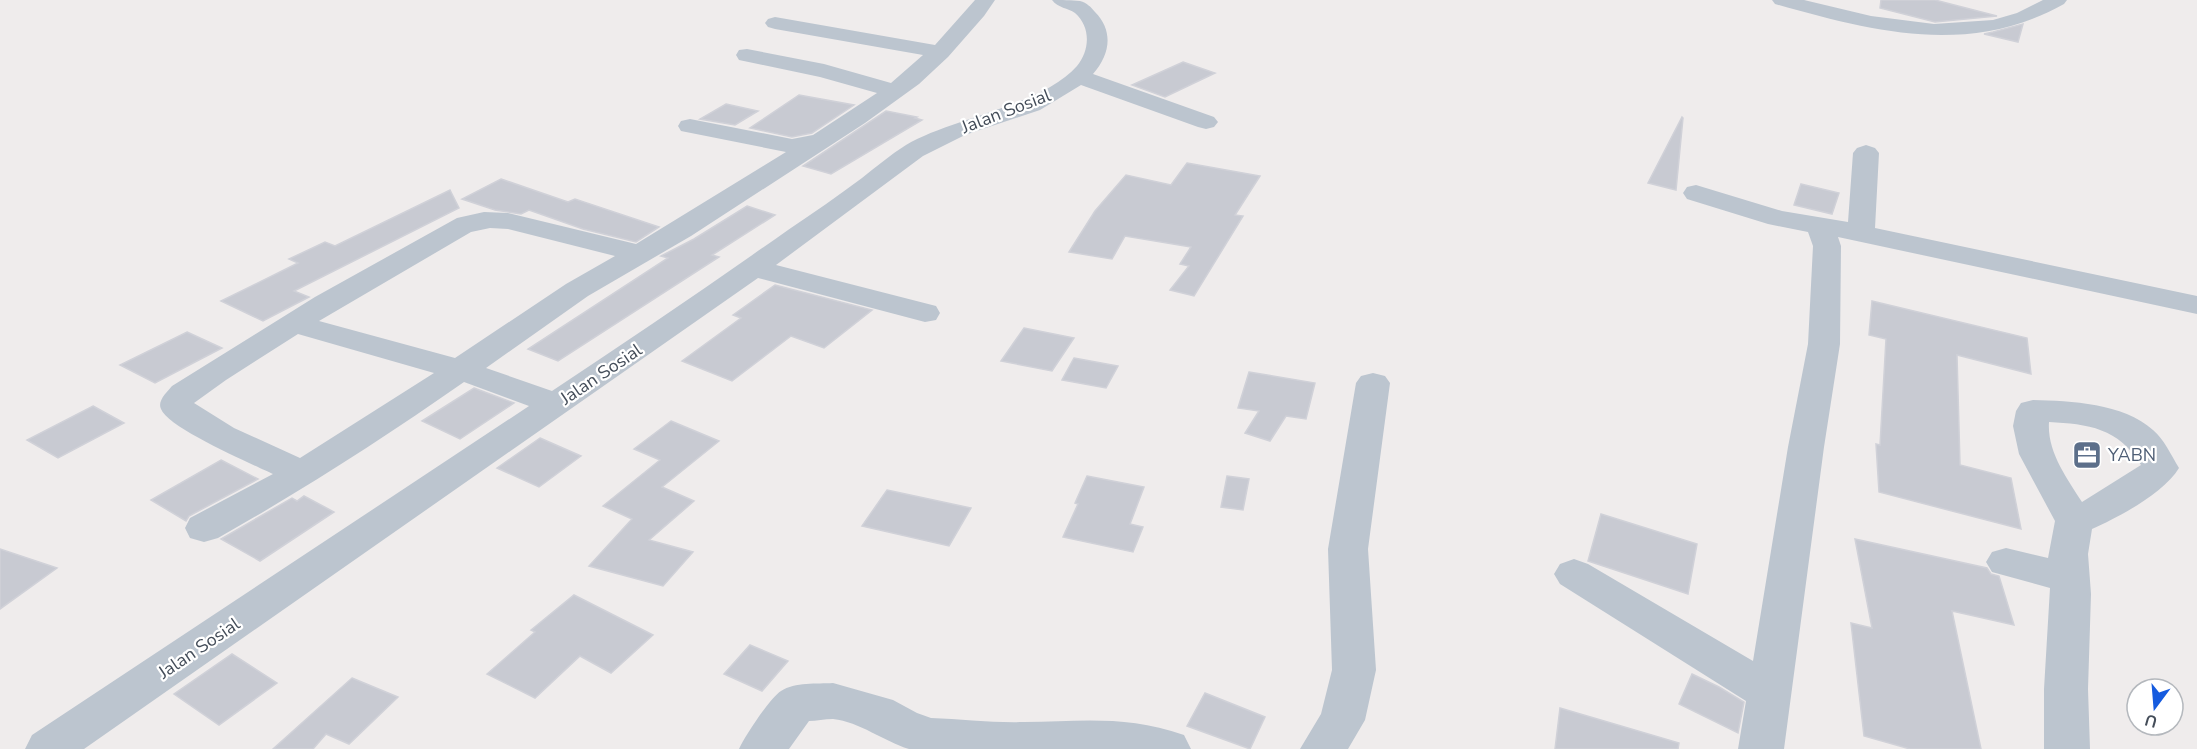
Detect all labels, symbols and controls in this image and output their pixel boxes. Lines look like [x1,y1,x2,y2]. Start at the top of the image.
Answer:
street label: Jalan Sosial [957,83,1055,139]
street label: Jalan Sosial [555,337,647,411]
office icon: YABN [2071,439,2103,471]
place label: YABN [2107,443,2156,467]
street label: Jalan Sosial [153,611,245,685]
north arrow [2125,677,2185,737]
text: U [2142,708,2160,733]

